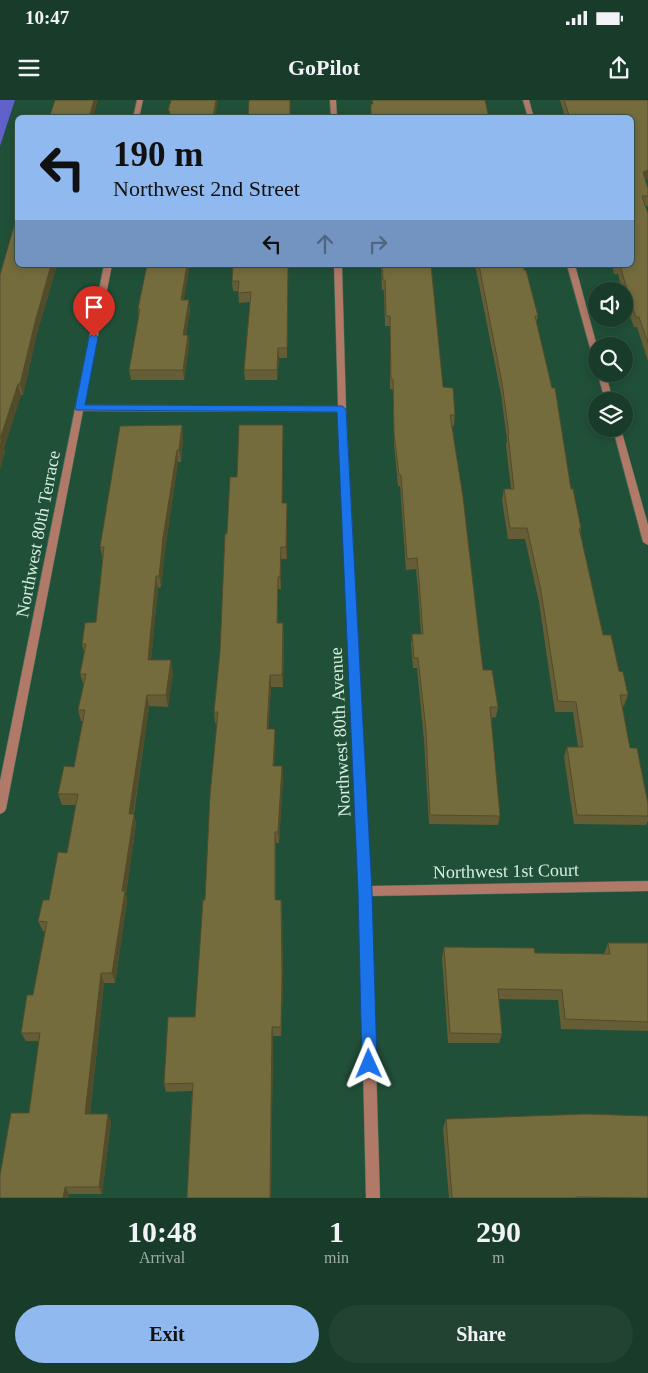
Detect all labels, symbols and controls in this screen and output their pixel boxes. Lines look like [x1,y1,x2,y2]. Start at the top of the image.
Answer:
text: 10:47 [25,7,69,28]
icon: menu [15,54,43,82]
icon: share [605,54,633,82]
text: GoPilot [288,55,360,80]
icon: left [30,135,95,200]
text: 190 m [113,135,203,174]
text: Northwest 2nd Street [113,176,300,201]
icon: left [258,230,286,258]
icon: ahead [311,230,339,258]
icon: right [364,230,392,258]
map controls [588,282,633,437]
button: sound [588,282,633,327]
pin [73,286,115,337]
icon: arrive [80,293,108,321]
button: search [588,337,633,382]
button: layers [588,392,633,437]
street label: Northwest 80th Terrace [12,449,64,619]
street label: Northwest 80th Avenue [326,647,354,817]
street label: Northwest 1st Court [433,860,579,882]
position arrow [342,1037,394,1089]
text: 10:48 [127,1215,197,1248]
text: 1 [329,1215,344,1248]
text: 290 [476,1215,521,1248]
text: Arrival [139,1249,185,1266]
text: min [324,1249,349,1266]
text: m [492,1249,505,1266]
button: Exit [15,1305,319,1363]
button: Share [329,1305,633,1363]

